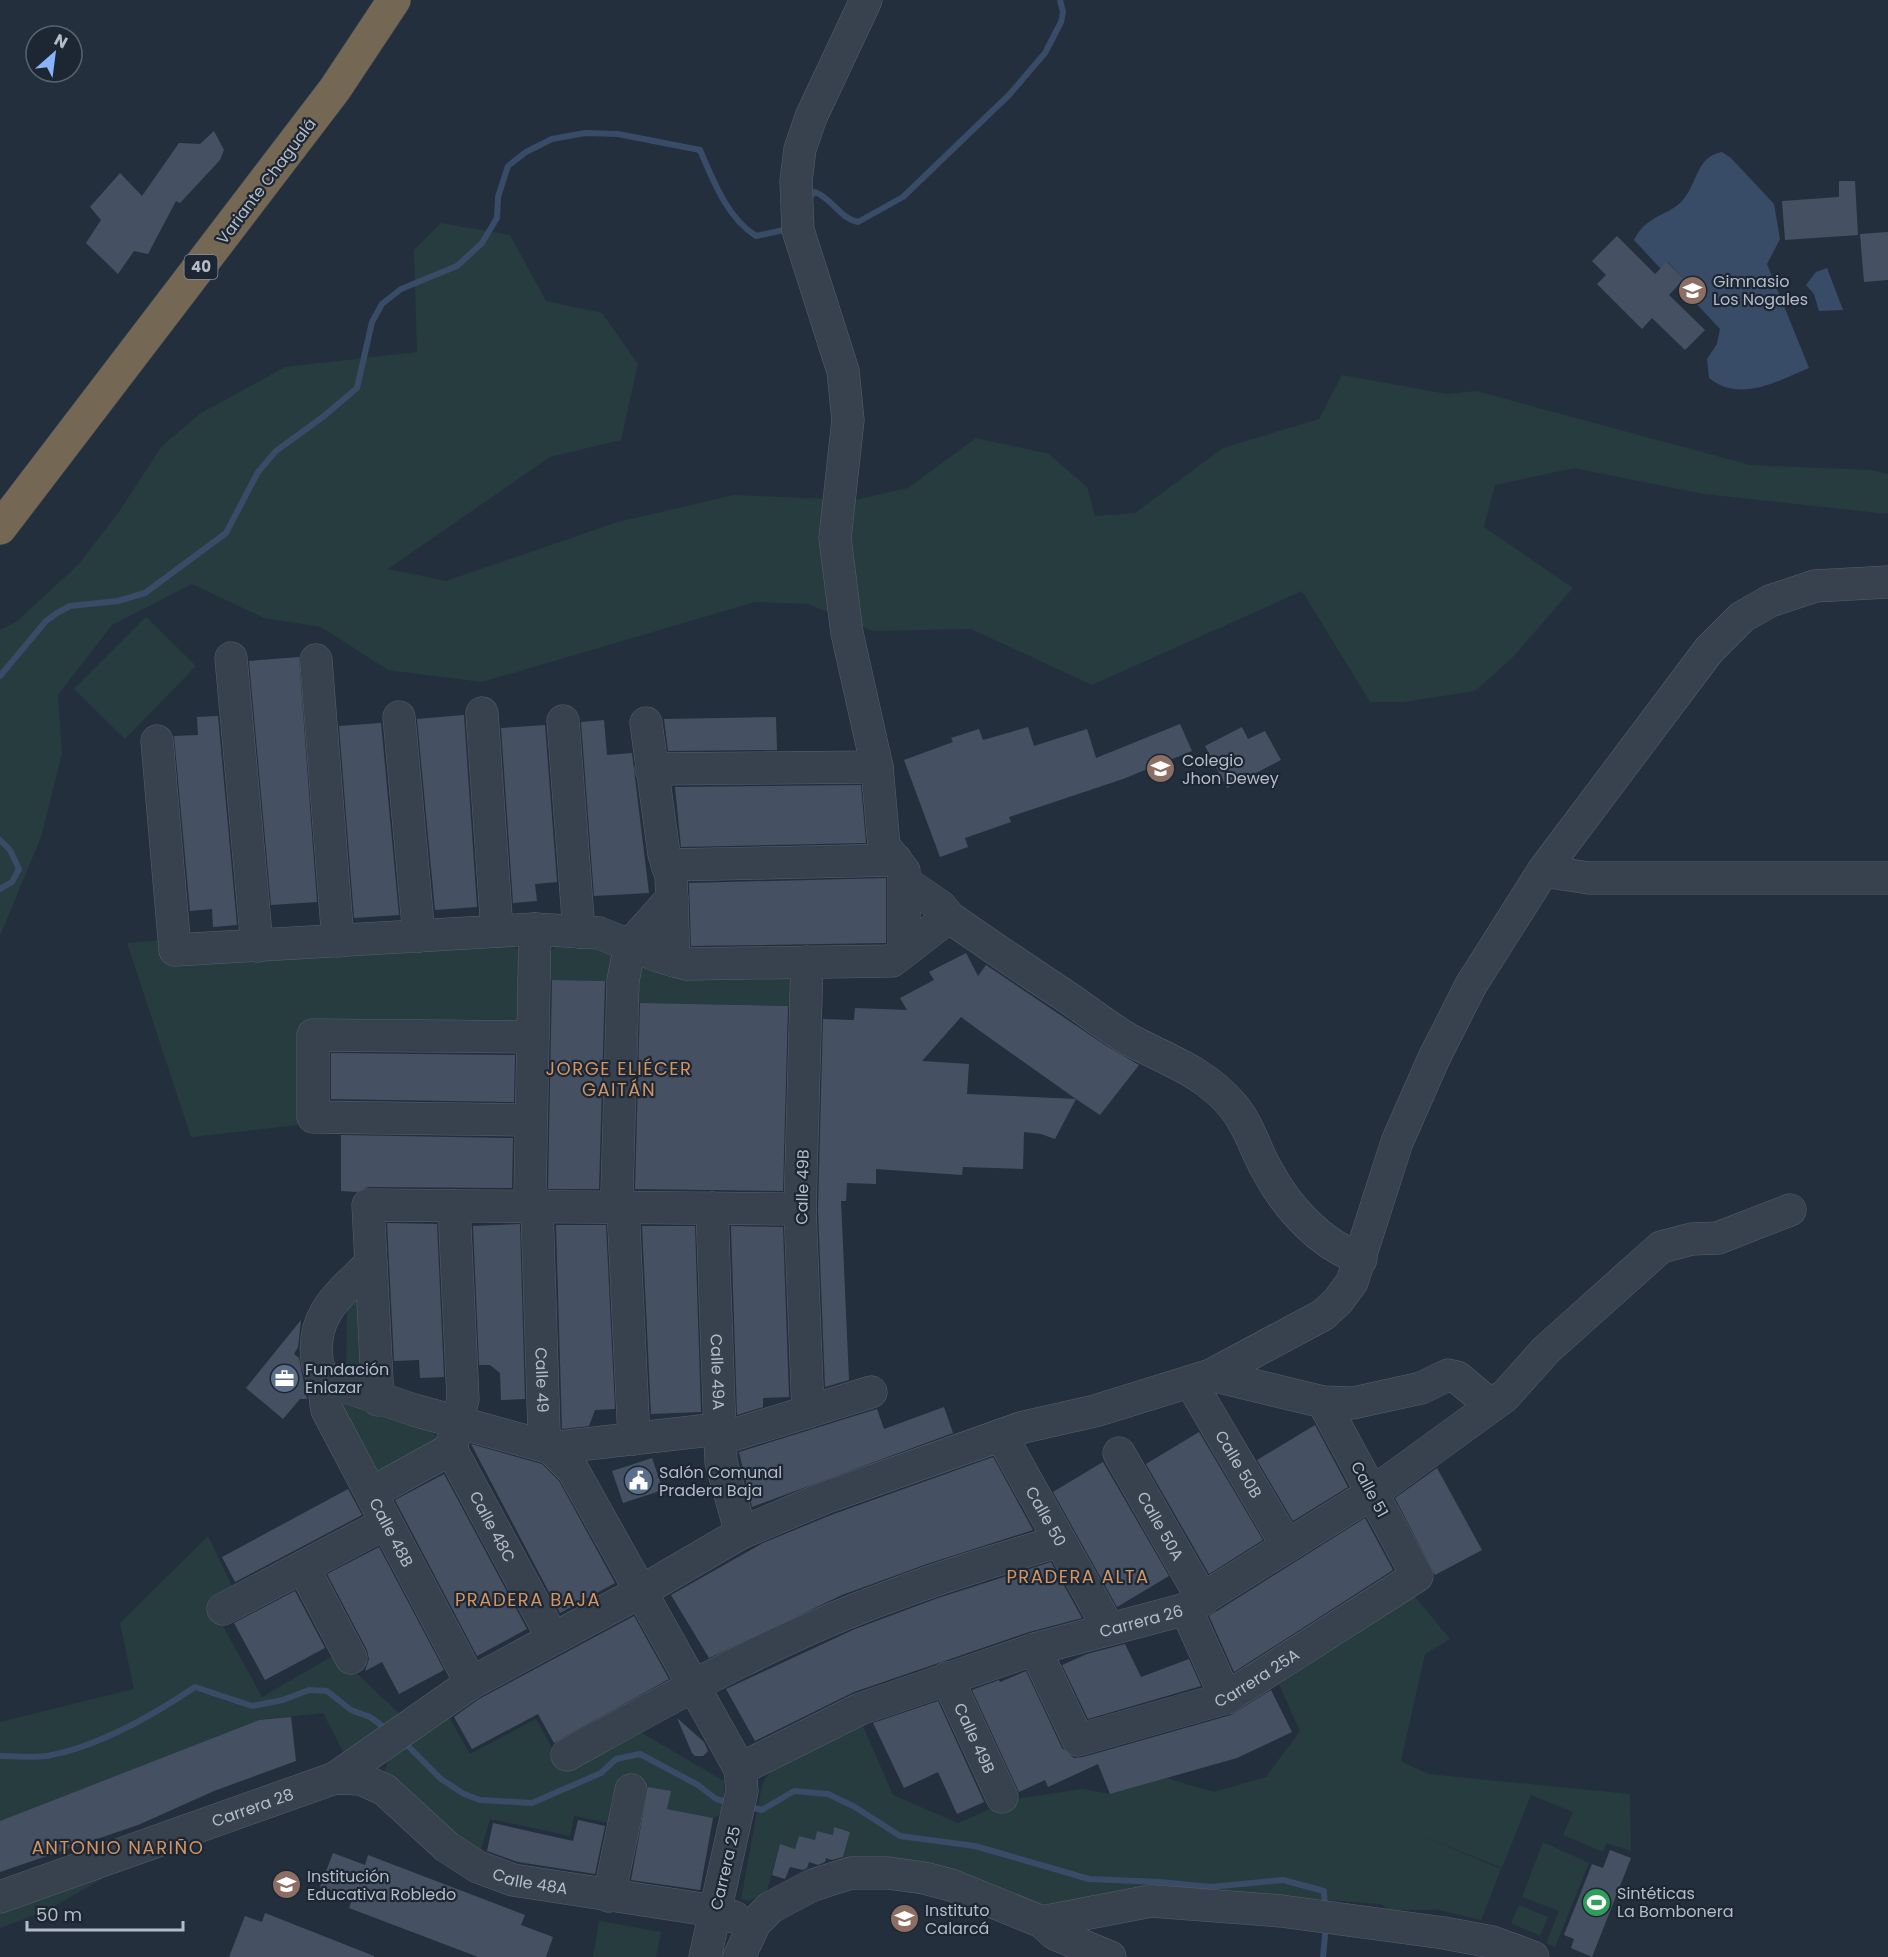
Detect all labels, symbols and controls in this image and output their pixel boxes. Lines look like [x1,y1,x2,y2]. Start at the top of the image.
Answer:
north arrow [24,24,84,84]
text: N [50,28,72,54]
street label: Variante Chagualá [211,113,322,249]
road number: 40 [184,255,218,279]
place label: Gimnasio Los Nogales [1713,270,1808,311]
school or university icon: Gimnasio Los Nogales [1676,274,1708,306]
place label: Colegio Jhon Dewey [1182,749,1279,790]
school or university icon: Colegio Jhon Dewey [1145,753,1177,785]
district label: JORGE ELIÉCER GAITÁN [546,1056,692,1102]
street label: Calle 49B [790,1149,815,1225]
street label: Calle 49A [704,1333,730,1411]
street label: Calle 49 [529,1347,554,1413]
place label: Fundación Enlazar [305,1358,389,1399]
office icon: Fundación Enlazar [268,1362,300,1394]
street label: Calle 50B [1209,1426,1267,1503]
street label: Calle 51 [1345,1457,1394,1521]
place label: Salón Comunal Pradera Baja [659,1461,782,1502]
public building icon: Salón Comunal Pradera Baja [622,1465,654,1497]
street label: Calle 50 [1020,1482,1072,1551]
street label: Calle 48C [464,1487,521,1566]
street label: Calle 50A [1131,1487,1189,1565]
street label: Calle 48B [363,1494,419,1571]
district label: PRADERA ALTA [1006,1564,1150,1589]
district label: PRADERA BAJA [455,1587,601,1612]
street label: Carrera 26 [1097,1599,1186,1643]
street label: Carrera 25A [1212,1643,1304,1713]
street label: Calle 49B [948,1699,1001,1777]
street label: Carrera 28 [209,1783,297,1833]
street label: Carrera 25 [705,1824,746,1912]
district label: ANTONIO NARIÑO [32,1835,204,1860]
street label: Calle 48A [489,1862,569,1900]
place label: Institución Educativa Robledo [307,1865,456,1906]
school or university icon: Institución Educativa Robledo [270,1869,302,1901]
place label: Sintéticas La Bombonera [1617,1882,1734,1923]
sports icon: Sintéticas La Bombonera [1580,1886,1612,1918]
scale bar [27,1894,183,1932]
place label: Instituto Calarcá [925,1899,989,1940]
text: 50 m [36,1902,82,1927]
school or university icon: Instituto Calarcá [888,1903,920,1935]

